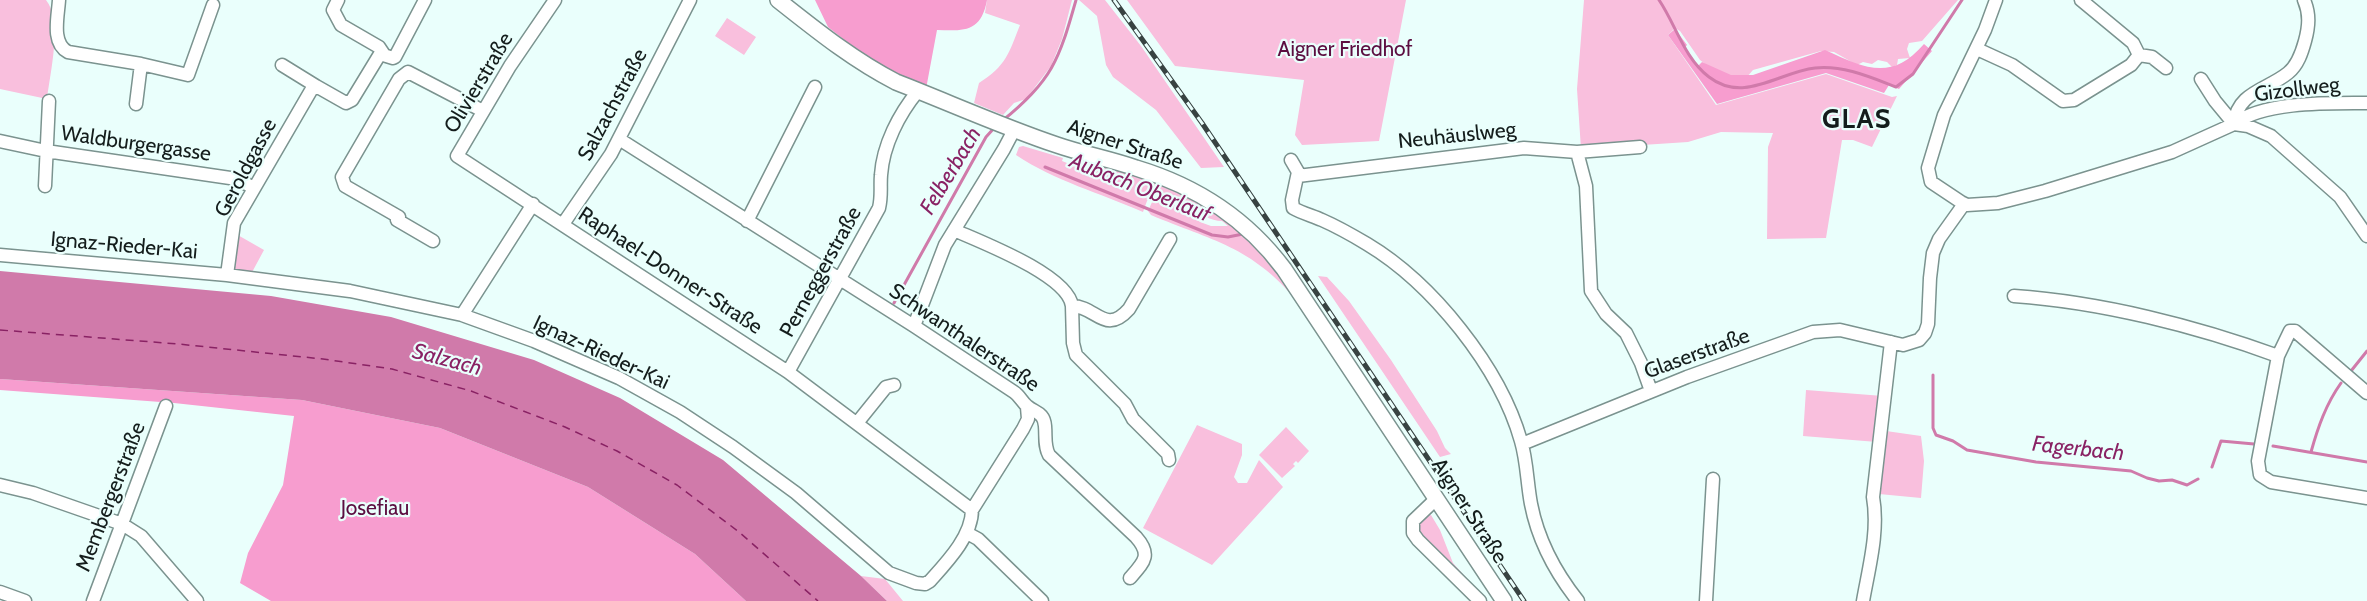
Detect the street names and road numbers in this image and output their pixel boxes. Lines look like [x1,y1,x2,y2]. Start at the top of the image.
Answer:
street label: Olivierstraße [439,28,519,138]
street label: Salzachstraße [573,45,653,165]
street label: Gizollweg [2253,72,2341,108]
street label: Geroldgasse [210,114,282,222]
street label: Aigner Straße [1064,114,1186,176]
street label: Neuhäuslweg [1397,117,1517,155]
street label: Waldburgergasse [59,121,213,167]
street label: Raphael-Donner-Straße [573,202,767,340]
street label: Perneggerstraße [775,202,867,342]
street label: Ignaz-Rieder-Kai [49,227,199,265]
street label: Schwanthalerstraße [884,278,1044,398]
street label: Ignaz-Rieder-Kai [529,310,673,396]
street label: Glaserstraße [1641,323,1753,385]
street label: Membergerstraße [71,419,151,575]
street label: Aigner Straße [1426,454,1512,568]

